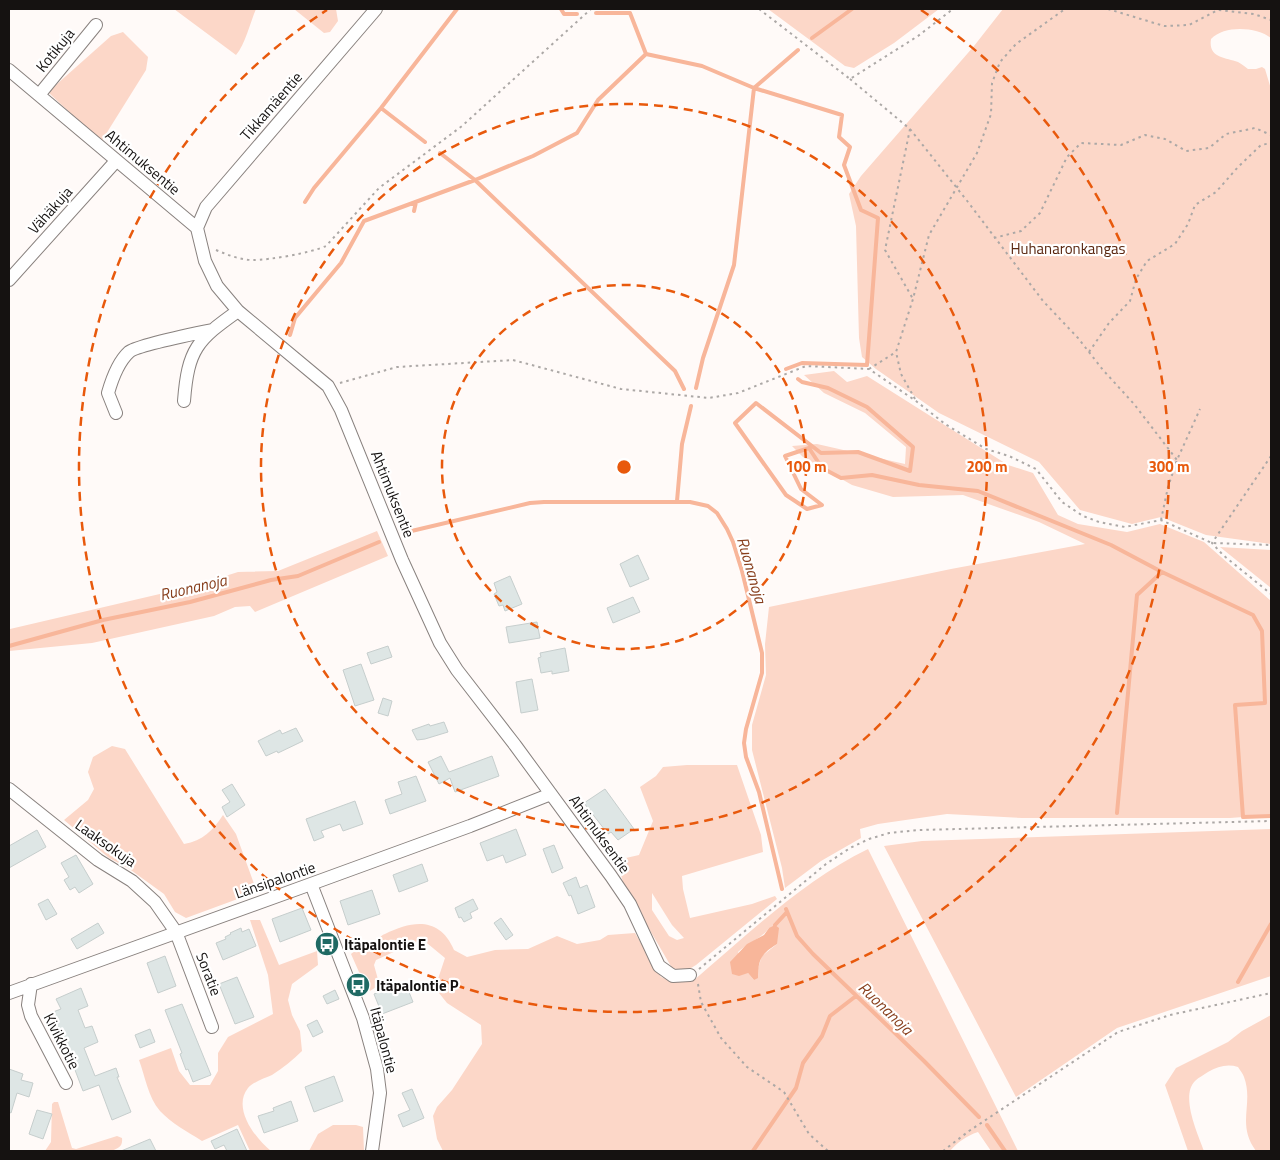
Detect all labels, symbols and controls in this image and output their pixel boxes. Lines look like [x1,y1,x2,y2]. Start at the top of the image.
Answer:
street label: Kotikuja [30,23,80,77]
street label: Tikkamäentie [235,66,307,146]
street label: Ahtimuksentie [100,124,186,200]
street label: Vähäkuja [22,181,78,239]
park label: Huhanaronkangas [1010,237,1126,260]
street label: Ahtimuksentie [365,447,421,541]
text: 100 m [785,455,827,478]
text: 200 m [966,455,1008,478]
text: 300 m [1148,455,1190,478]
centre of rings [615,458,633,476]
water label: Ruonanoja [731,534,773,607]
water label: Ruonanoja [157,567,230,606]
street label: Ahtimuksentie [564,790,636,878]
street label: Laaksokuja [71,813,142,873]
street label: Länsipalontie [232,855,318,905]
bus stop icon: Itäpalontie E [314,931,340,957]
place label: Itäpalontie E [344,933,426,956]
street label: Soratie [190,949,228,999]
bus stop icon: Itäpalontie P [345,972,371,998]
place label: Itäpalontie P [376,974,459,997]
water label: Ruonanoja [853,976,920,1041]
street label: Itäpalontie [364,1004,404,1076]
street label: Kivikkotie [38,1009,86,1073]

